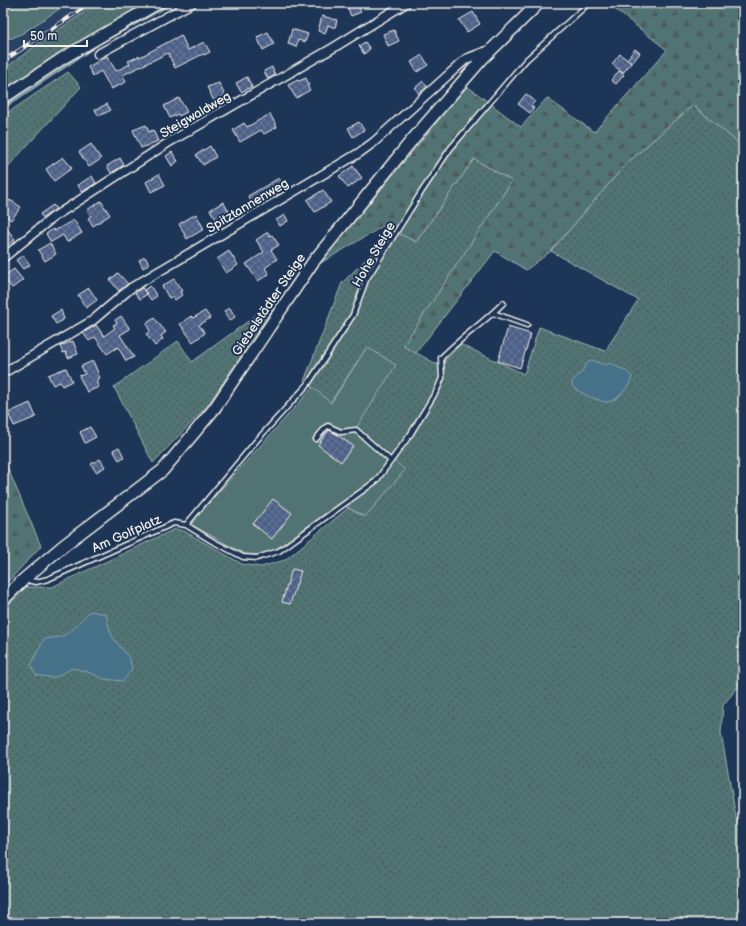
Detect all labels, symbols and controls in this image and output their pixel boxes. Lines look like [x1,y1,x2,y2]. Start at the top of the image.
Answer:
scale bar [24,22,87,48]
text: 50 m [30,29,57,44]
street label: Steigwaldweg [157,88,234,142]
street label: Spitztannenweg [204,175,292,237]
street label: Hohe Steige [349,219,399,290]
street label: Giebelstädter Steige [229,250,309,359]
street label: Am Golfplatz [89,511,164,556]

